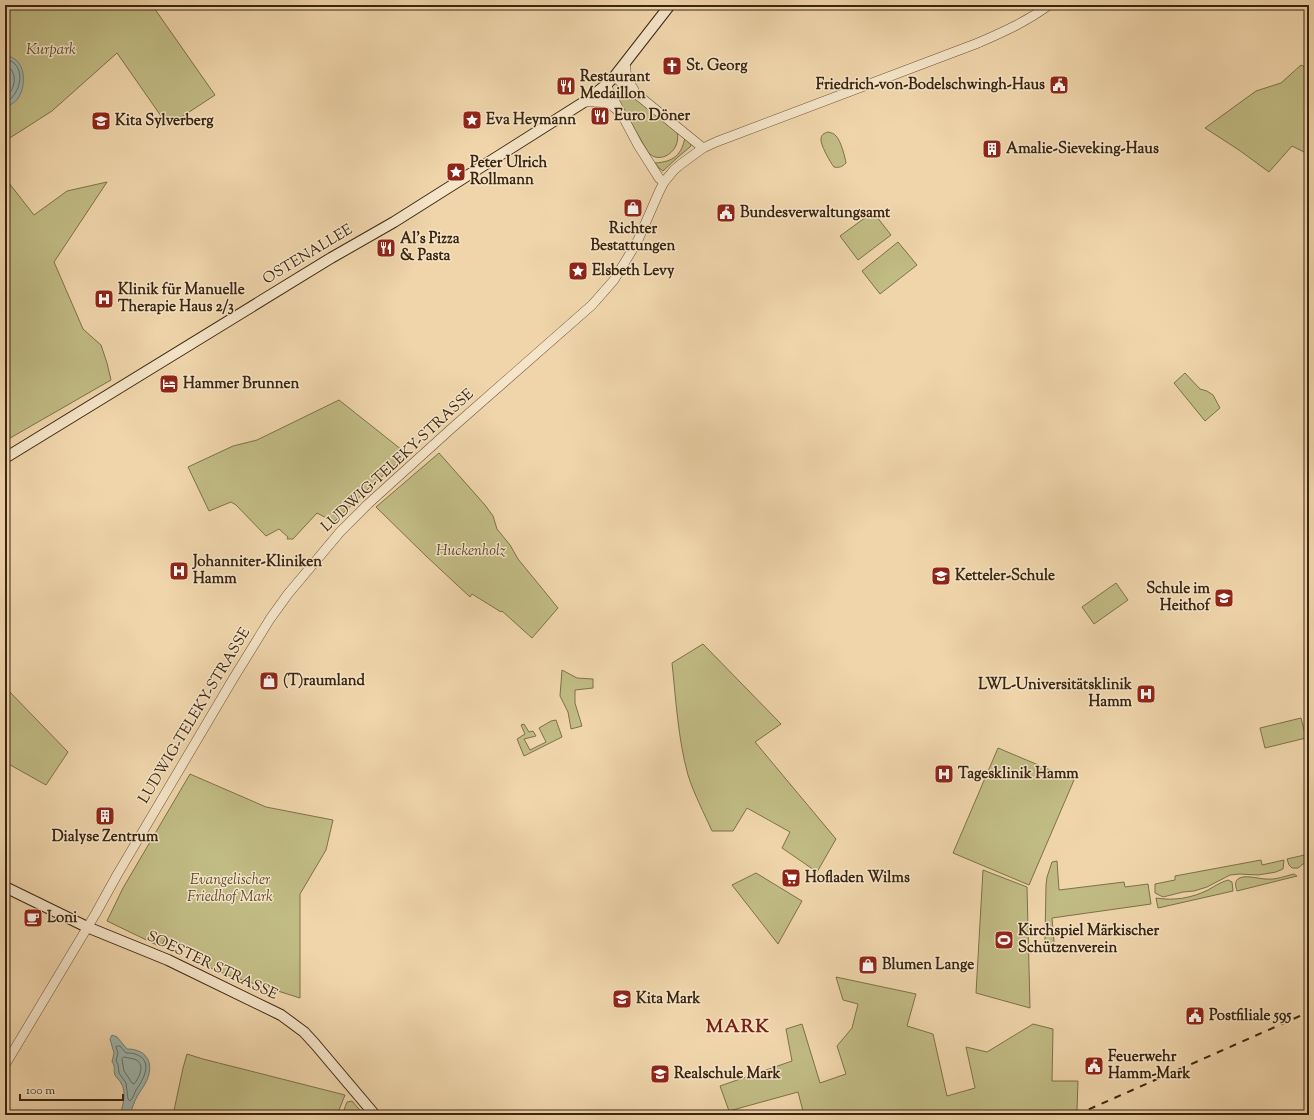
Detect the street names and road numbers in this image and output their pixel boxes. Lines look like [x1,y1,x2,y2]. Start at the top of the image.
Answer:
street label: OSTENALLEE [259,220,357,290]
street label: LUDWIG-TELEKY-STRASSE [317,385,479,537]
street label: LUDWIG-TELEKY-STRASSE [134,624,256,808]
street label: SOESTER STRASSE [143,926,281,1006]

